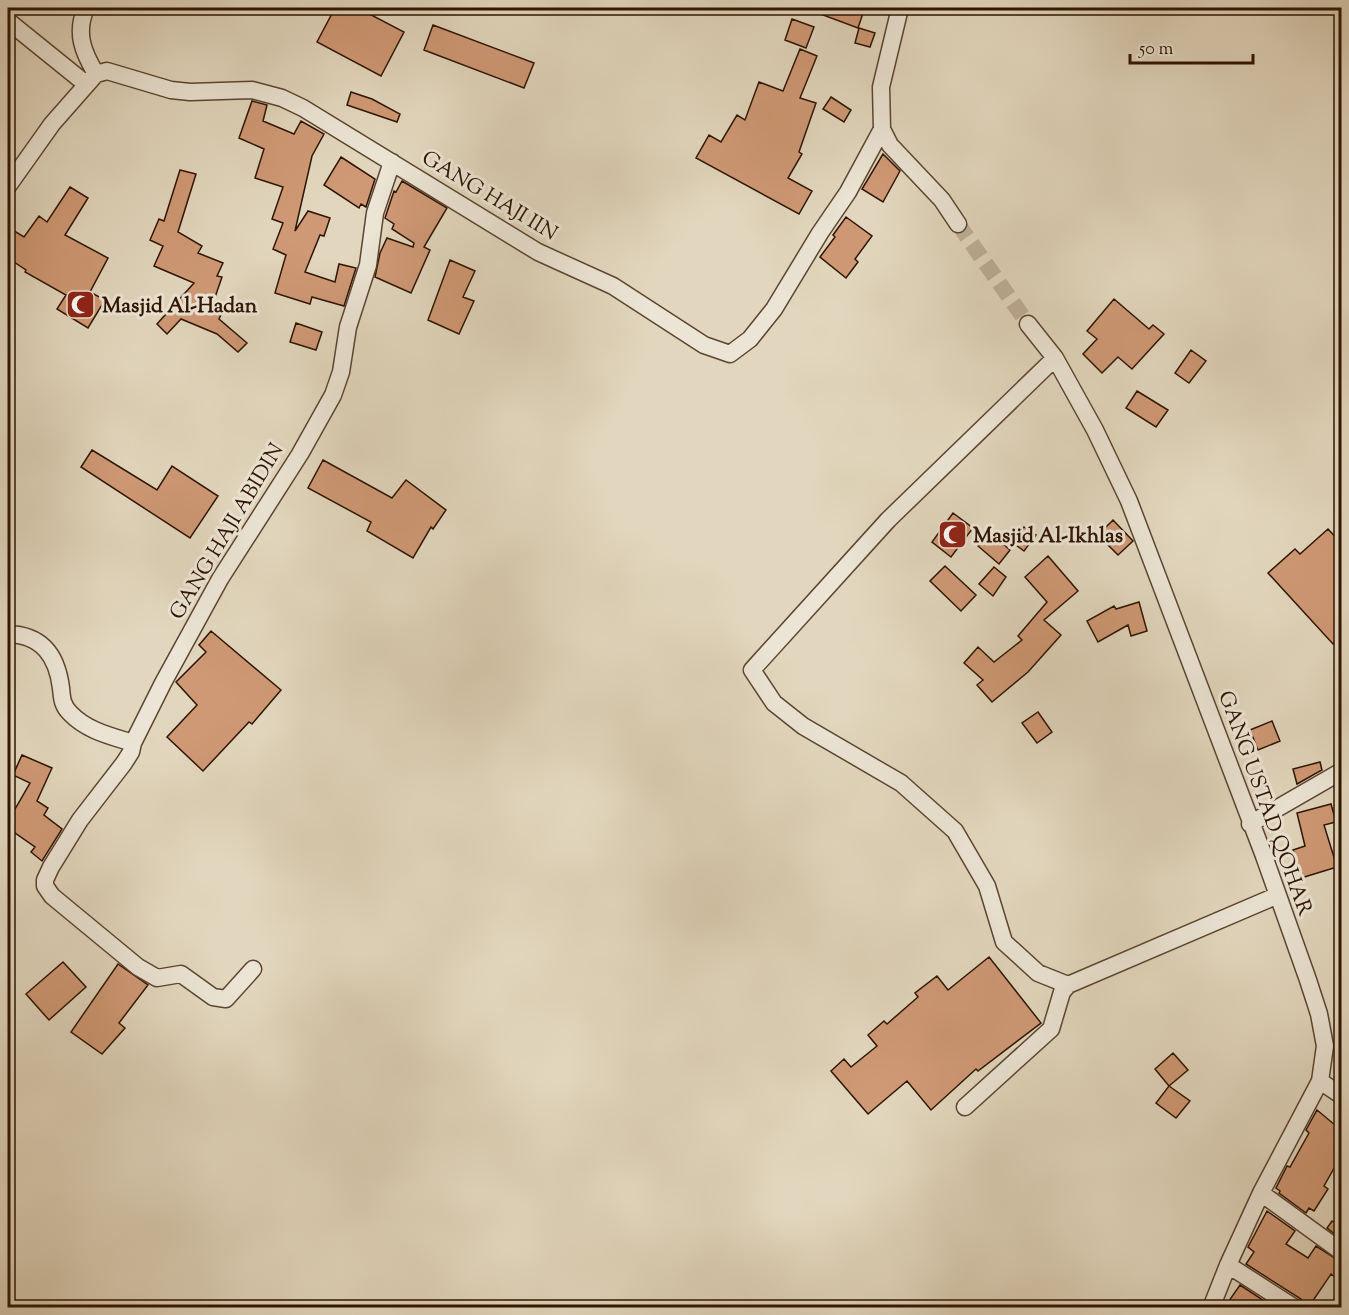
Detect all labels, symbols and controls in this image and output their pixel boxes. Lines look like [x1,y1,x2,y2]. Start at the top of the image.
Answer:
scale bar [1130,27,1253,65]
text: 50 m [1138,37,1174,63]
street label: GANG HAJI IIN [415,144,563,249]
mosque icon: Masjid Al-Hadan [65,289,97,321]
place label: Masjid Al-Hadan [102,292,258,322]
street label: GANG HAJI ABIDIN [163,438,292,626]
mosque icon: Masjid Al-Ikhlas [936,519,968,551]
place label: Masjid Al-Ikhlas [973,522,1123,552]
street label: GANG USTAD QOHAR [1209,687,1319,920]

